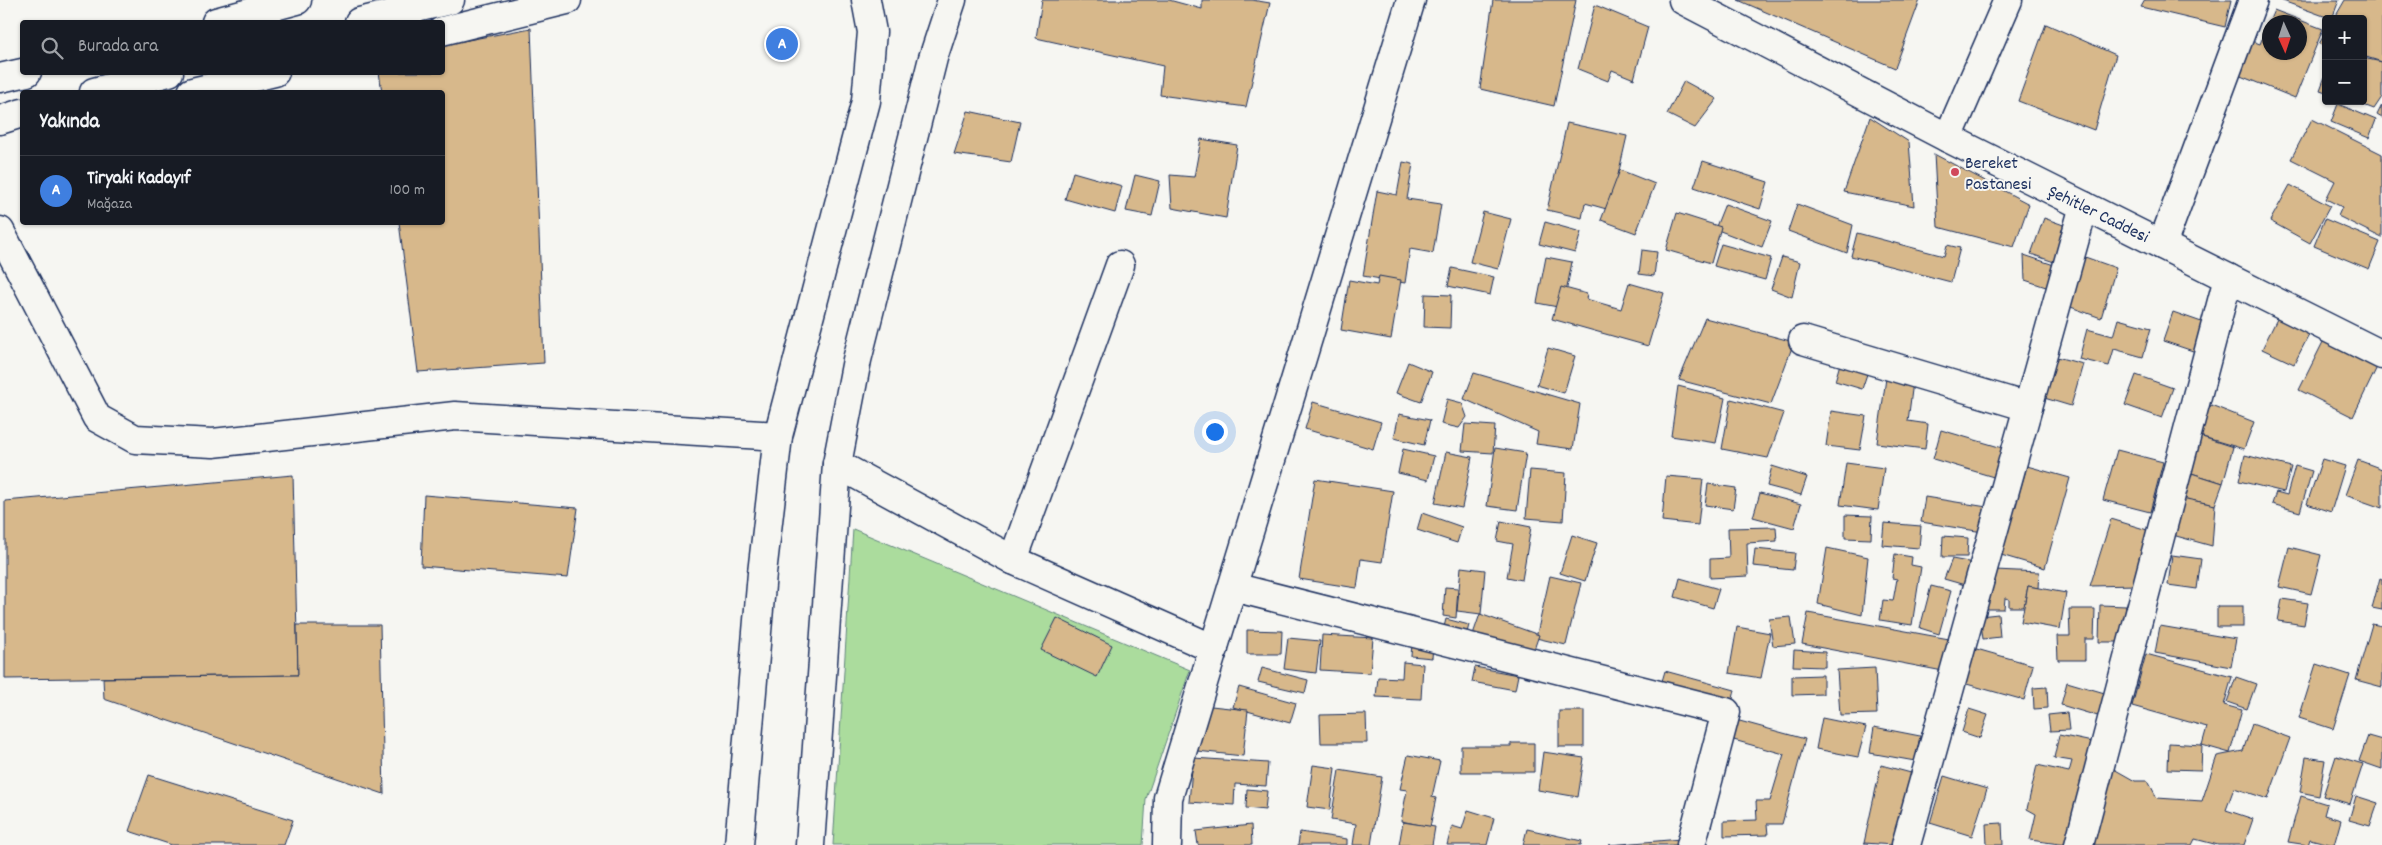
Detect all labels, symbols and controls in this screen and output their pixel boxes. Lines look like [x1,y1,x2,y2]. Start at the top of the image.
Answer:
north arrow [2262,15,2307,60]
map controls [2322,15,2367,105]
button: + [2322,15,2367,60]
search box [20,20,445,75]
pin: A [766,25,798,63]
icon: search [38,34,66,62]
text: Burada ara [78,34,158,61]
button: − [2322,60,2367,105]
text: Yakında [40,108,99,138]
place label: Bereket Pastanesi [1965,152,2031,198]
text: Tiryaki Kadayıf [87,166,191,193]
marker: Bereket Pastanesi [1949,166,1961,178]
text: A [52,179,60,202]
text: 100 m [389,179,425,202]
street label: Şehitler Caddesi [2043,180,2153,250]
text: Mağaza [87,193,132,216]
your location [1202,419,1228,445]

